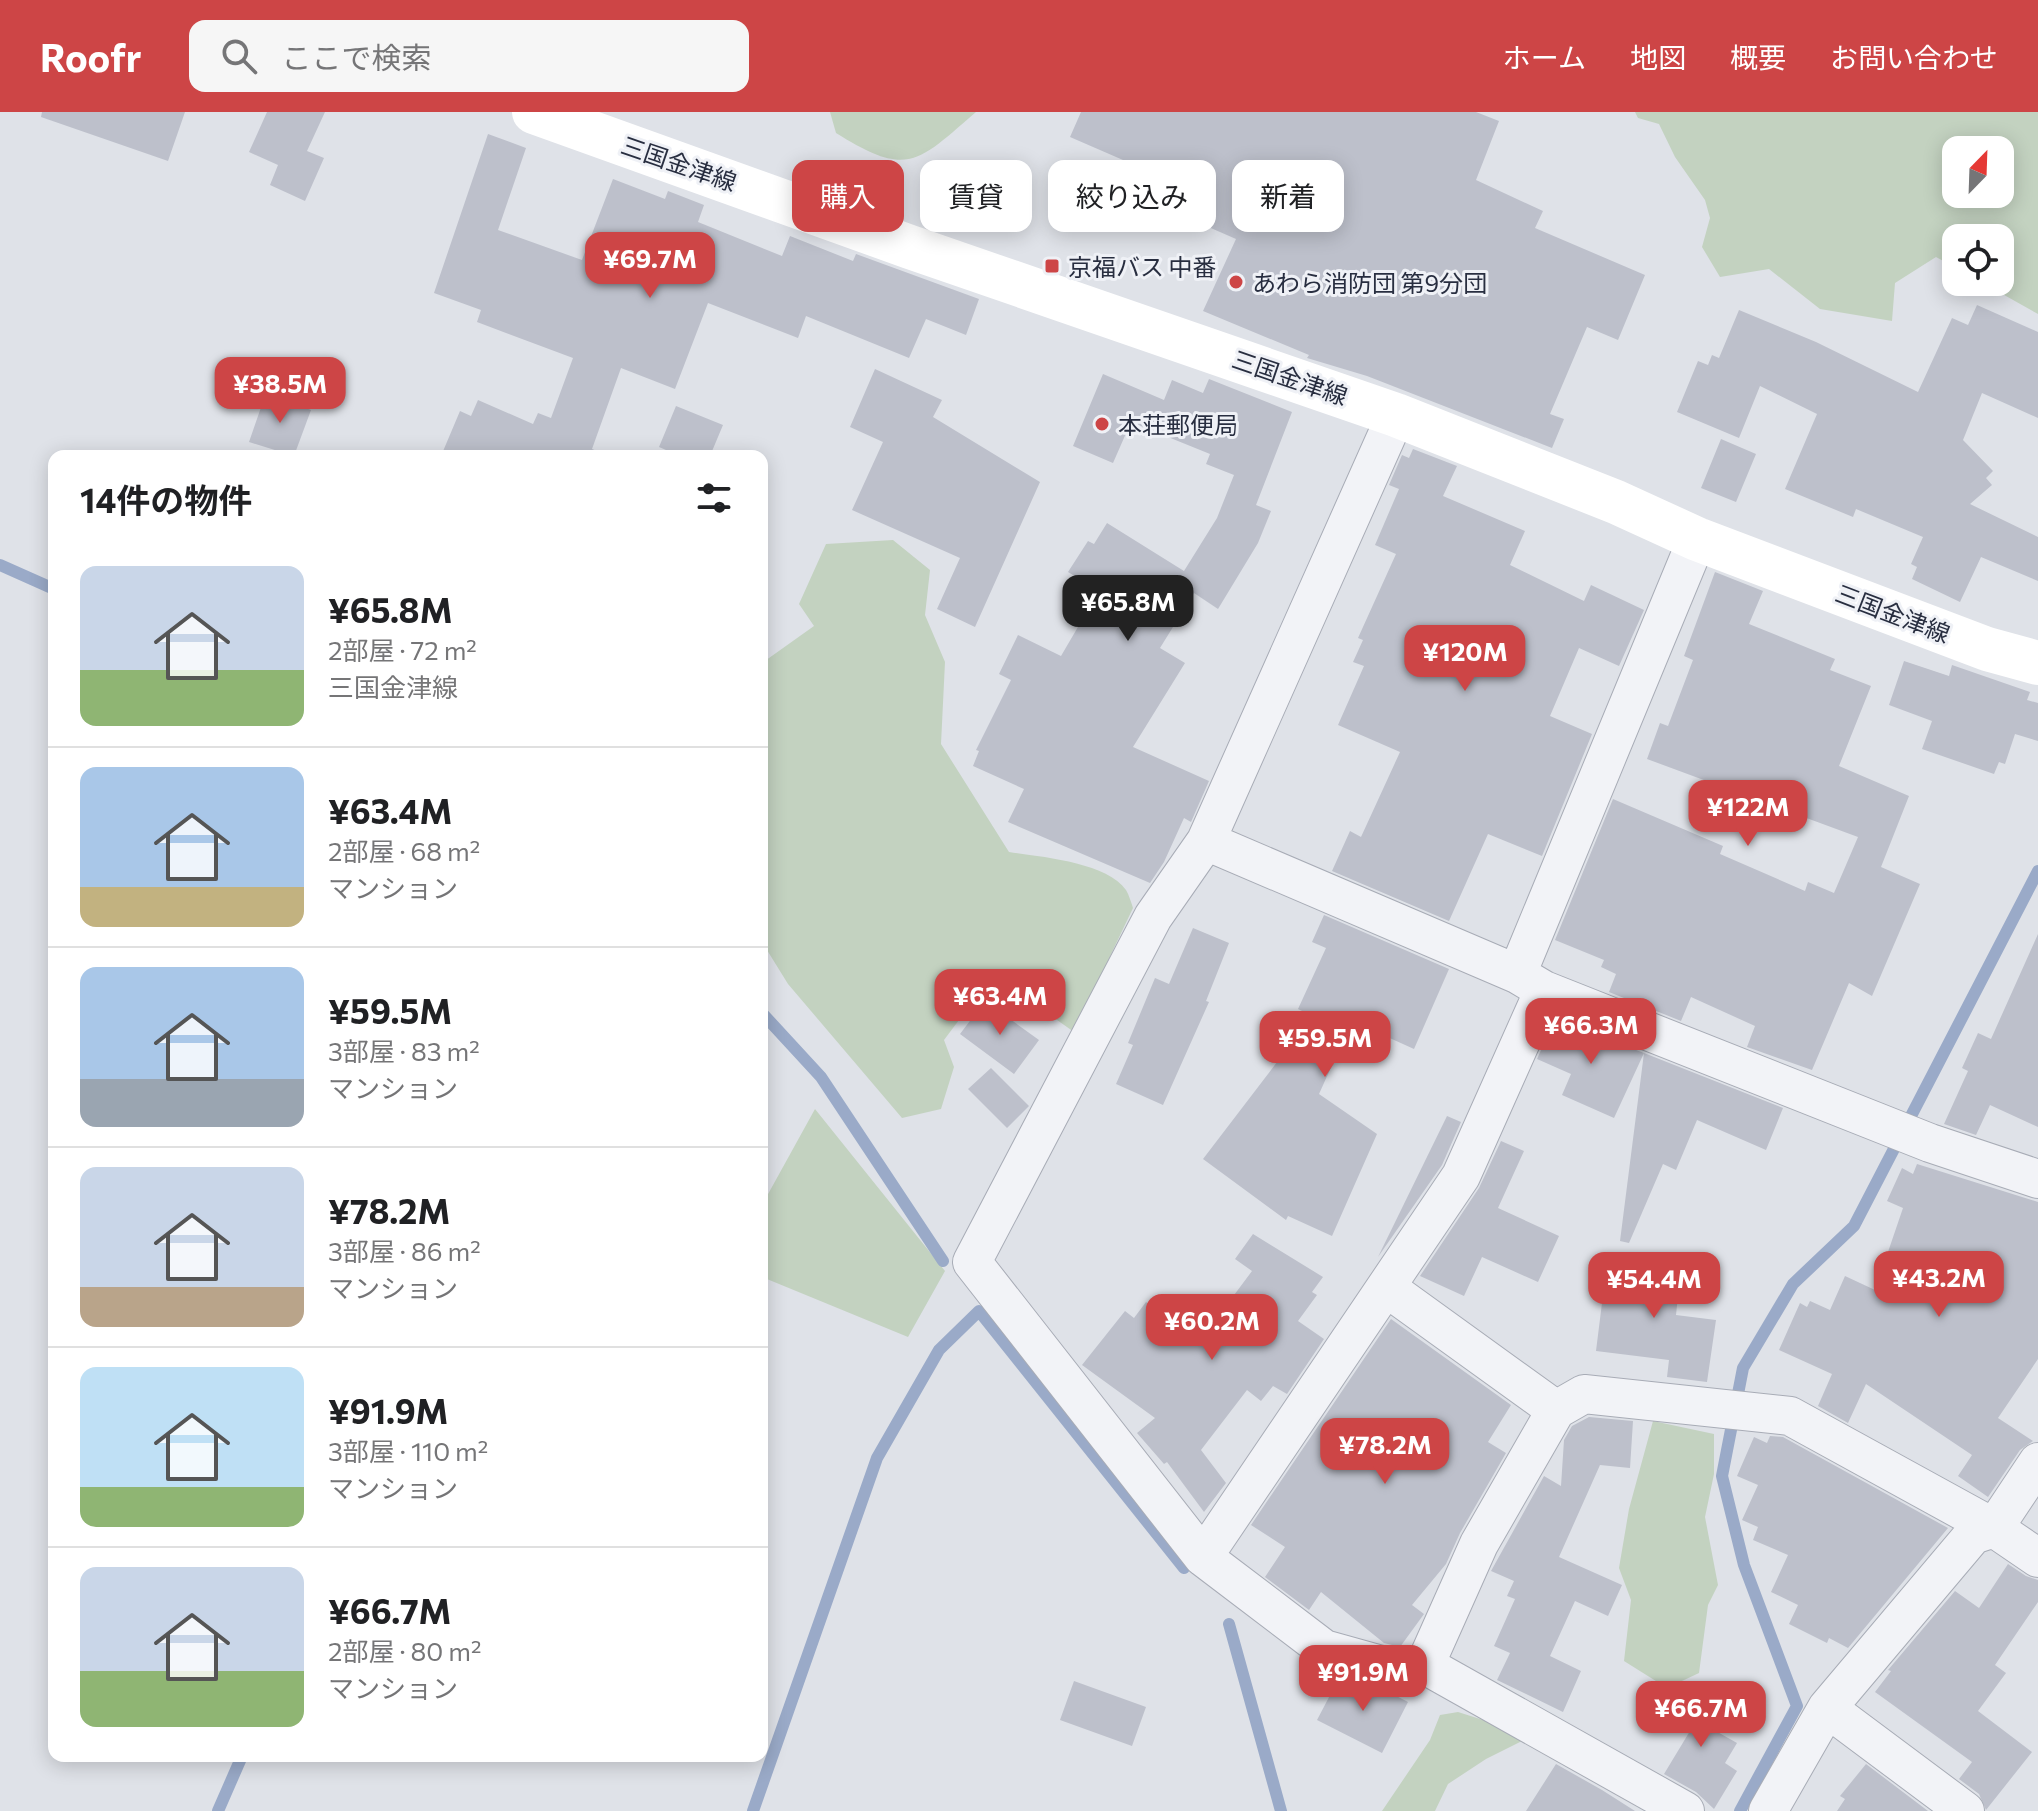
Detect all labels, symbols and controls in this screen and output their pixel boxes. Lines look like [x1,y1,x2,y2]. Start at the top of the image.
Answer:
search box [189,20,749,92]
text: Roofr [40,33,141,80]
icon: search [217,34,261,78]
text: ここで検索 [281,38,431,75]
text: ホーム [1503,40,1586,74]
text: 地図 [1630,40,1686,74]
text: 概要 [1730,40,1786,74]
text: お問い合わせ [1830,40,1998,74]
street label: 三国金津線 [618,130,740,196]
north arrow [1942,136,2014,208]
map controls [1942,136,2014,296]
chip: 購入 [792,160,904,232]
chip: 賃貸 [920,160,1032,232]
chip: 絞り込み [1048,160,1216,232]
chip: 新着 [1232,160,1344,232]
button: locate [1942,224,2014,296]
pin: ¥69.7M [585,232,715,300]
text: ¥69.7M [603,242,697,273]
place label: 京福バス 中番 [1068,252,1217,281]
marker: 京福バス 中番 [1043,257,1061,275]
place label: あわら消防団 第9分団 [1252,268,1487,297]
marker: あわら消防団 第9分団 [1227,273,1245,291]
street label: 三国金津線 [1229,344,1351,410]
pin: ¥38.5M [215,357,345,425]
text: ¥38.5M [233,367,327,398]
place label: 本荘郵便局 [1118,410,1238,439]
marker: 本荘郵便局 [1093,415,1111,433]
icon: filters [692,476,736,520]
text: 14件の物件 [80,478,252,520]
pin: ¥65.8M [1063,575,1193,643]
street label: 三国金津線 [1832,578,1954,648]
text: ¥65.8M [1080,585,1176,616]
text: ¥65.8M [328,588,452,630]
icon: home [144,598,240,694]
pin: ¥120M [1409,625,1521,693]
text: 2部屋 · 72 m² [328,634,477,665]
text: ¥120M [1422,635,1508,666]
text: 三国金津線 [328,671,458,702]
pin: ¥122M [1692,780,1804,848]
text: ¥63.4M [328,789,452,831]
text: ¥122M [1706,790,1790,821]
icon: home [144,799,240,895]
text: 2部屋 · 68 m² [328,835,480,866]
text: マンション [328,872,458,903]
pin: ¥63.4M [935,969,1065,1037]
text: ¥63.4M [953,979,1048,1010]
text: ¥59.5M [328,989,452,1031]
pin: ¥66.3M [1526,998,1656,1066]
icon: home [144,999,240,1095]
text: ¥66.3M [1543,1008,1639,1039]
pin: ¥59.5M [1260,1011,1390,1079]
text: ¥59.5M [1278,1021,1372,1052]
text: 3部屋 · 83 m² [328,1035,480,1066]
text: マンション [328,1072,458,1103]
text: ¥78.2M [328,1189,450,1231]
icon: home [144,1199,240,1295]
text: 3部屋 · 86 m² [328,1235,481,1266]
pin: ¥43.2M [1874,1251,2004,1319]
pin: ¥54.4M [1589,1252,1719,1320]
text: ¥43.2M [1892,1261,1986,1292]
text: ¥54.4M [1606,1262,1702,1293]
text: マンション [328,1272,458,1303]
pin: ¥60.2M [1147,1294,1277,1362]
text: ¥60.2M [1164,1304,1260,1335]
text: ¥91.9M [328,1389,448,1431]
icon: home [144,1399,240,1495]
pin: ¥78.2M [1320,1418,1450,1486]
text: ¥78.2M [1338,1428,1432,1459]
text: 3部屋 · 110 m² [328,1435,488,1466]
text: マンション [328,1472,458,1503]
text: ¥66.7M [328,1589,451,1631]
icon: home [144,1599,240,1695]
text: 2部屋 · 80 m² [328,1635,481,1666]
pin: ¥91.9M [1298,1645,1428,1713]
text: ¥91.9M [1317,1655,1409,1686]
text: マンション [328,1672,458,1703]
pin: ¥66.7M [1636,1681,1766,1749]
text: ¥66.7M [1654,1691,1748,1722]

